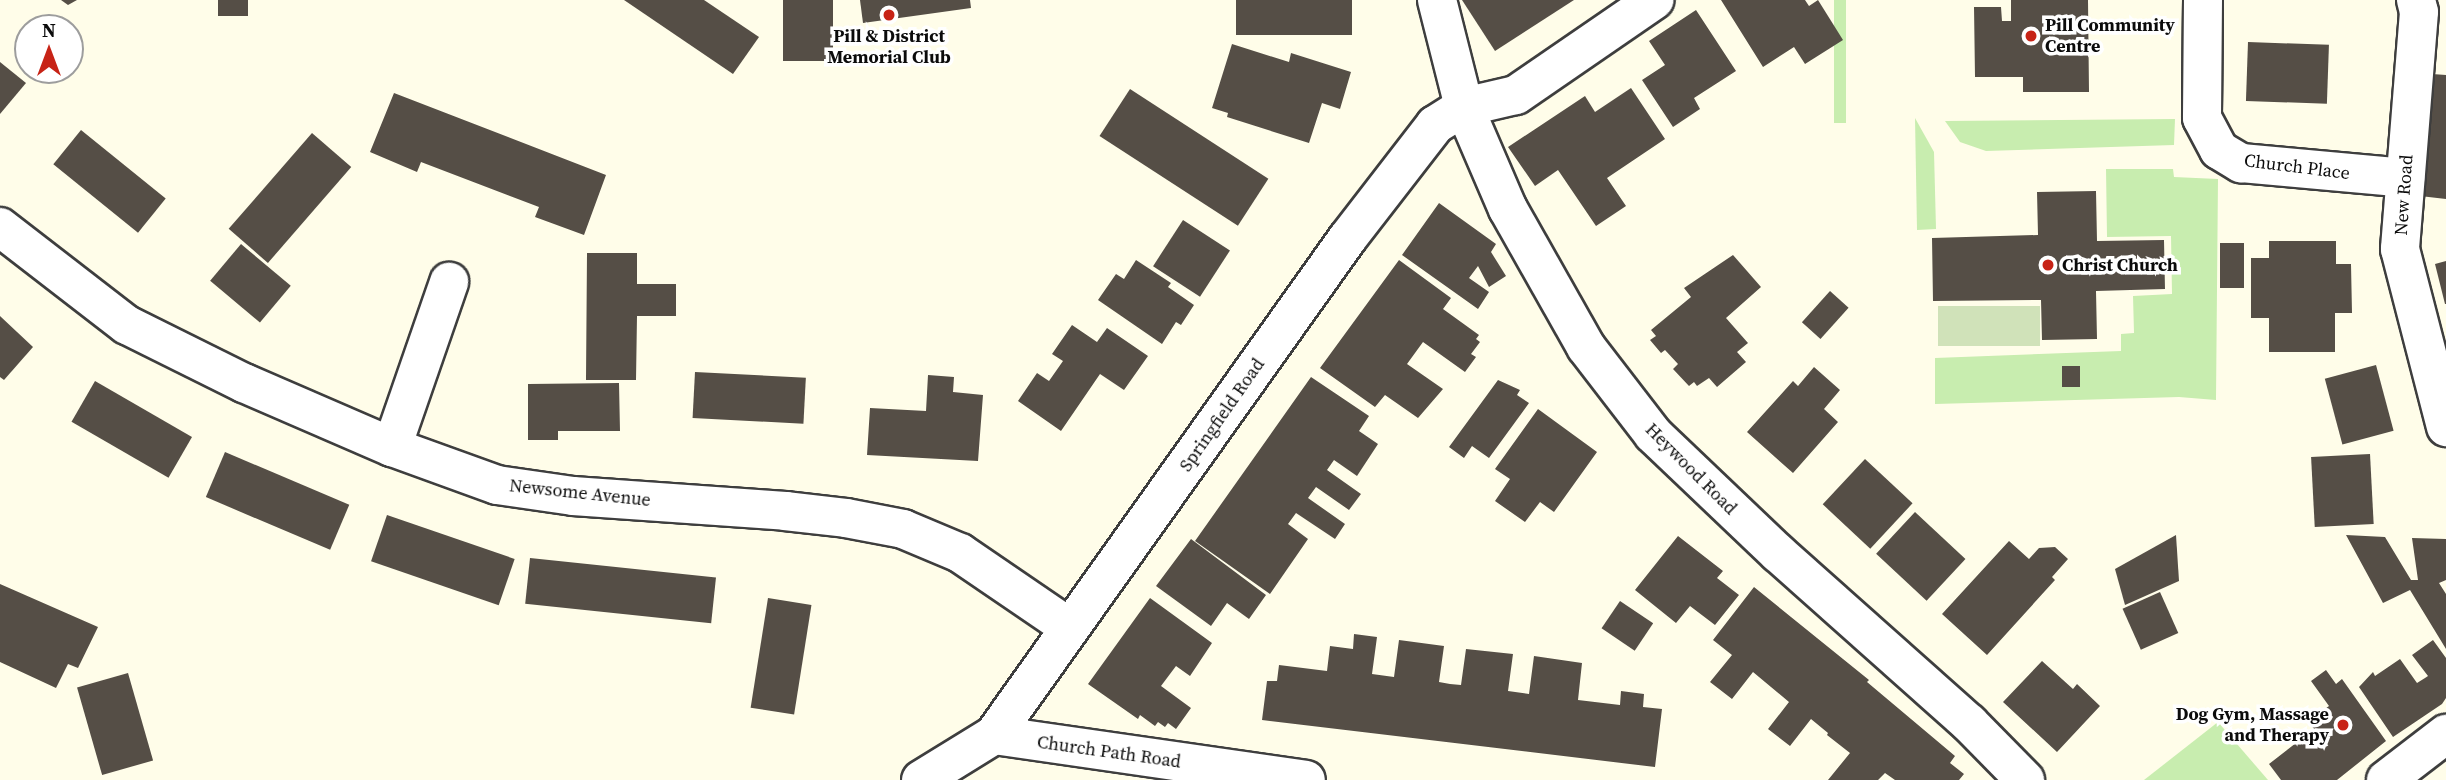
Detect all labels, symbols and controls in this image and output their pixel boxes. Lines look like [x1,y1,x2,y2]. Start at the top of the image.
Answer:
marker: Pill & District Memorial Club [881,7,897,23]
north arrow [14,14,84,84]
place label: Pill Community Centre [2045,15,2175,58]
text: N [42,17,56,43]
place label: Pill & District Memorial Club [827,26,951,68]
marker: Pill Community Centre [2023,28,2039,44]
street label: Church Place [2243,150,2351,184]
street label: New Road [2390,154,2418,236]
place label: Christ Church [2062,254,2178,276]
marker: Christ Church [2040,257,2056,273]
street label: Springfield Road [1175,354,1269,476]
street label: Heywood Road [1641,419,1741,519]
street label: Newsome Avenue [508,475,652,511]
place label: Dog Gym, Massage and Therapy [2176,704,2329,746]
marker: Dog Gym, Massage and Therapy [2335,717,2351,733]
street label: Church Path Road [1036,731,1182,773]

